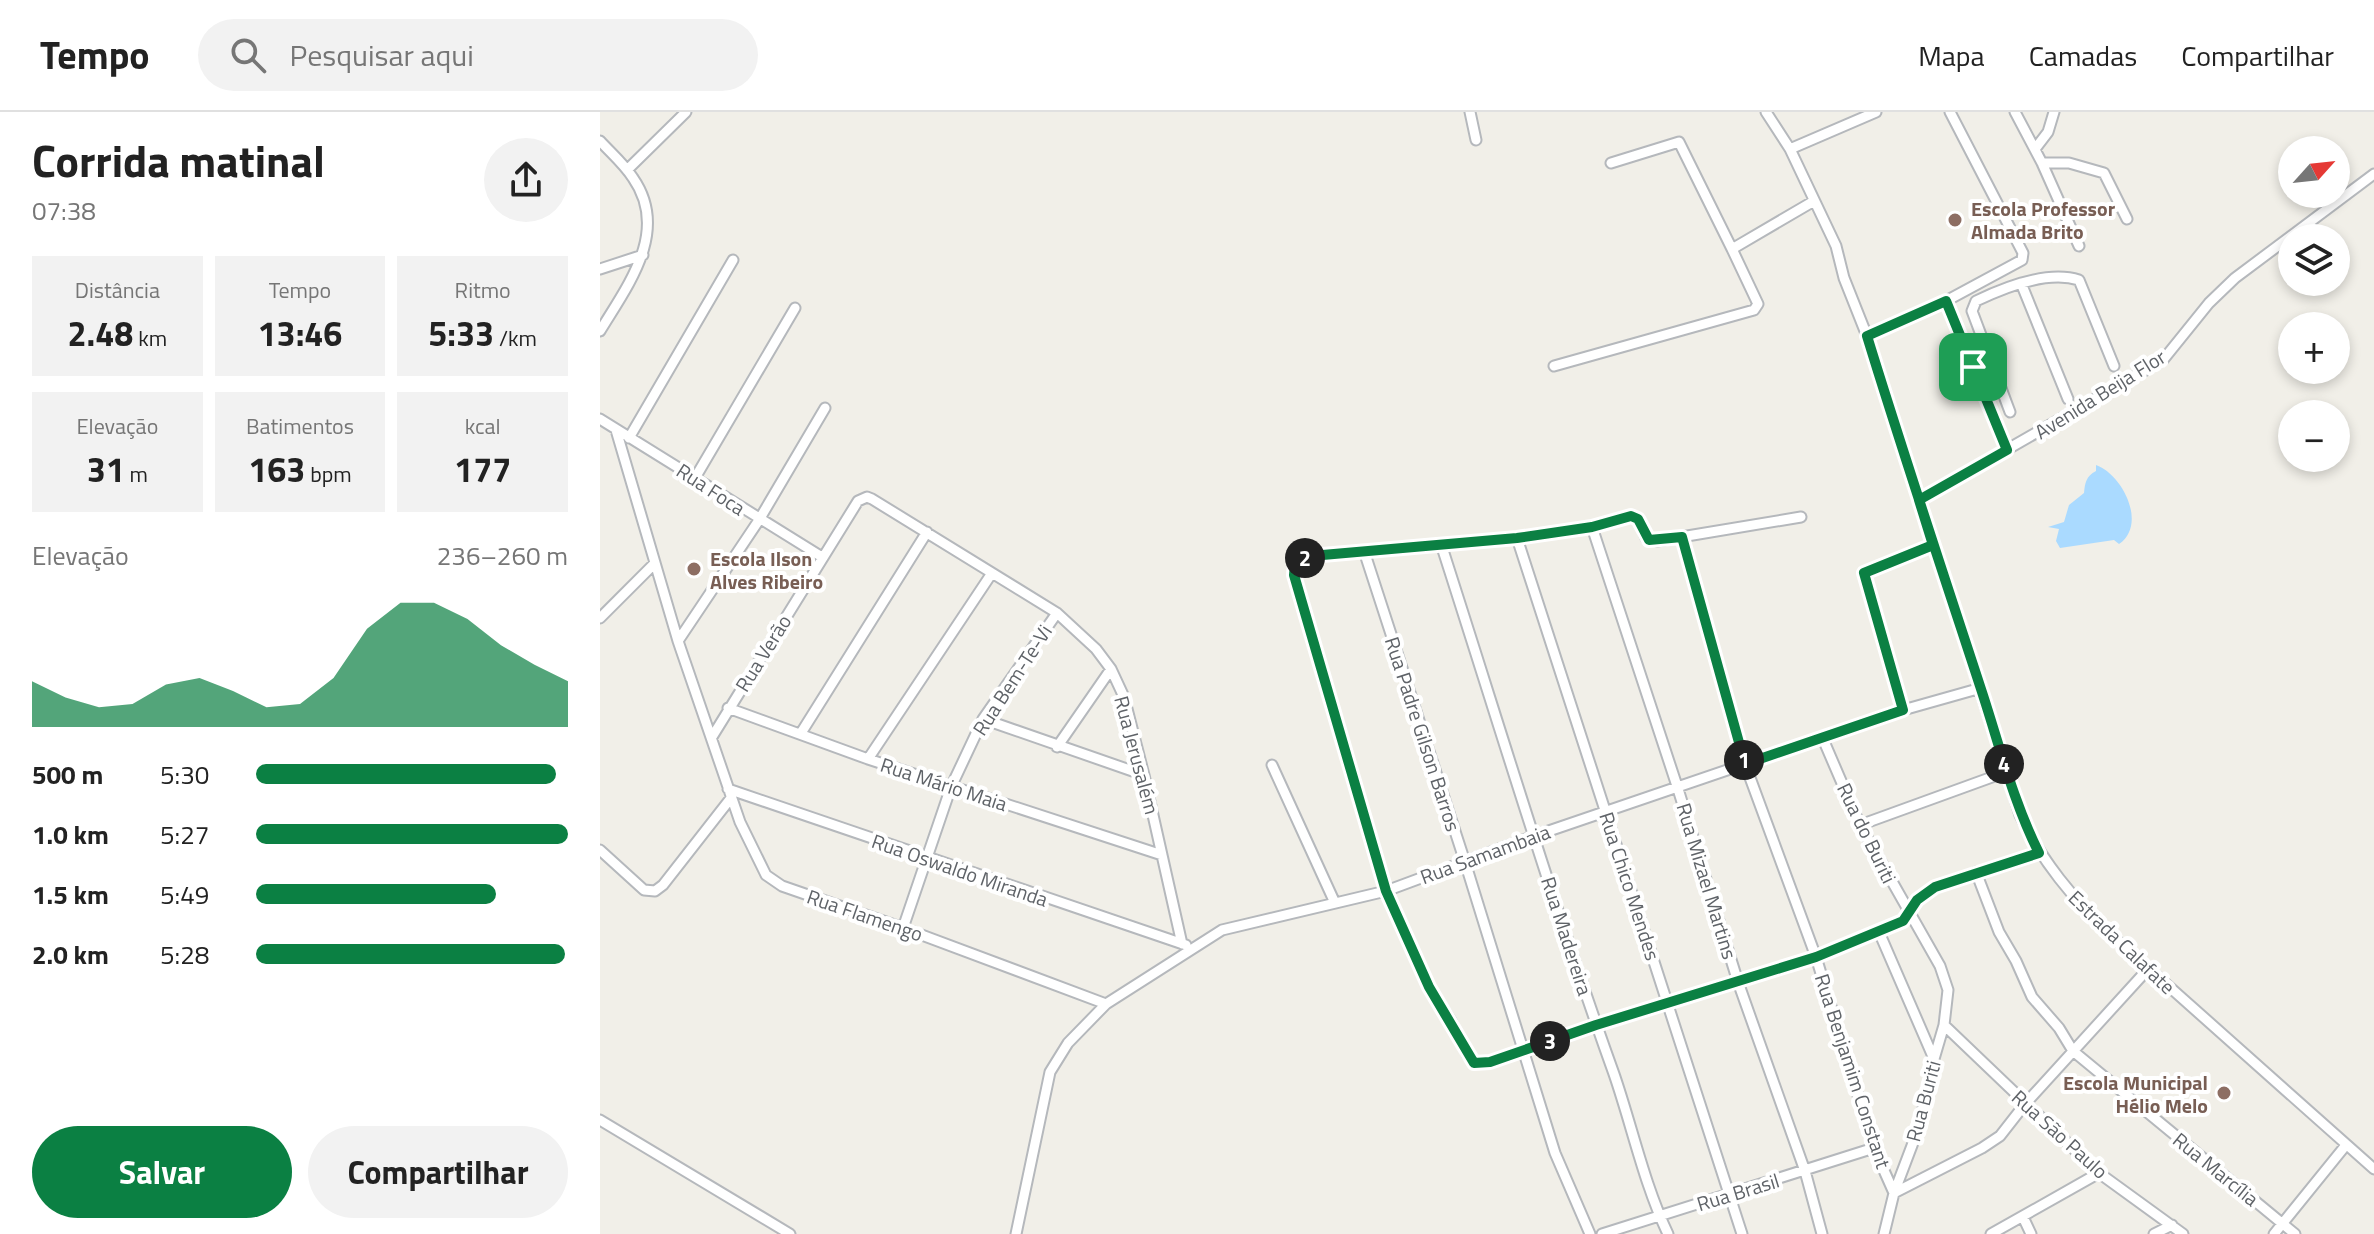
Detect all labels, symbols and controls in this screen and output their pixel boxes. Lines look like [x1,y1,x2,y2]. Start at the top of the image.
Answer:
search box [198,19,758,91]
text: Tempo [40,26,150,84]
text: Pesquisar aqui [290,32,474,78]
icon: search [226,33,270,77]
text: Mapa [1918,34,1985,77]
text: Camadas [2029,34,2137,77]
text: Compartilhar [2181,34,2334,77]
text: Corrida matinal [32,127,325,194]
north arrow [2278,136,2350,208]
map controls [2278,136,2350,472]
button: share [484,138,568,222]
text: 07:38 [32,191,96,230]
place label: Escola Professor Almada Brito [1971,193,2116,247]
marker: Escola Professor Almada Brito [1946,211,1964,229]
button: layers [2278,224,2350,296]
text: Distância [75,273,160,307]
text: Tempo [269,273,331,307]
text: Ritmo [455,273,511,307]
text: 2.48 [68,307,133,359]
text: 13:46 [258,307,342,359]
text: 5:33 [428,307,494,359]
button: + [2278,312,2350,384]
text: km [133,321,167,355]
text: /km [494,321,537,355]
pin [1939,333,2007,401]
street label: Avenida Beija Flor [2028,341,2172,447]
icon: arrive [1951,345,1995,389]
button: − [2278,400,2350,472]
text: Elevação [76,409,158,443]
text: Batimentos [246,409,354,443]
text: kcal [465,409,501,443]
text: 31 [87,443,125,495]
text: 163 [248,443,305,495]
text: 177 [454,443,511,495]
street label: Rua Foca [670,455,752,523]
text: m [125,457,148,491]
text: bpm [305,457,352,491]
text: Elevação [32,536,129,575]
text: 236–260 m [437,536,568,575]
pin: 2 [1285,538,1325,578]
text: 2 [1299,541,1311,575]
place label: Escola Ilson Alves Ribeiro [710,543,823,597]
marker: Escola Ilson Alves Ribeiro [685,560,703,578]
street label: Rua Verão [727,608,799,698]
street label: Rua Bem-Te-Vi [964,618,1060,742]
street label: Rua Padre Gilson Barros [1377,633,1469,835]
street label: Rua Jerusalém [1106,692,1168,818]
pin: 1 [1724,740,1764,780]
text: 1 [1738,743,1750,777]
pin: 4 [1984,744,2024,784]
text: 4 [1998,747,2010,781]
street label: Rua Mário Maia [877,749,1011,819]
text: 500 m [32,755,103,794]
text: 5:30 [160,755,209,794]
street label: Rua do Buriti [1829,777,1905,889]
street label: Rua Mizael Martins [1669,799,1745,963]
street label: Rua Chico Mendes [1591,808,1669,964]
text: 1.0 km [32,815,109,854]
text: 5:27 [160,815,209,854]
street label: Rua Samambaia [1416,816,1554,892]
street label: Rua Oswaldo Miranda [868,825,1052,915]
street label: Rua Madereira [1533,873,1601,999]
text: 1.5 km [32,875,109,914]
text: 5:49 [160,875,209,914]
street label: Rua Flamengo [803,881,927,949]
street label: Estrada Calafate [2061,883,2183,1001]
text: 2.0 km [32,935,109,974]
text: 5:28 [160,935,209,974]
street label: Rua Benjamim Constant [1807,970,1899,1172]
pin: 3 [1530,1021,1570,1061]
text: 3 [1544,1024,1556,1058]
street label: Rua Buriti [1897,1057,1949,1145]
place label: Escola Municipal Hélio Melo [2063,1067,2208,1121]
street label: Rua São Paulo [2005,1082,2115,1186]
marker: Escola Municipal Hélio Melo [2215,1084,2233,1102]
street label: Rua Marcília [2166,1125,2266,1213]
button: Salvar [32,1126,292,1218]
button: Compartilhar [308,1126,568,1218]
street label: Rua Brasil [1693,1165,1783,1219]

